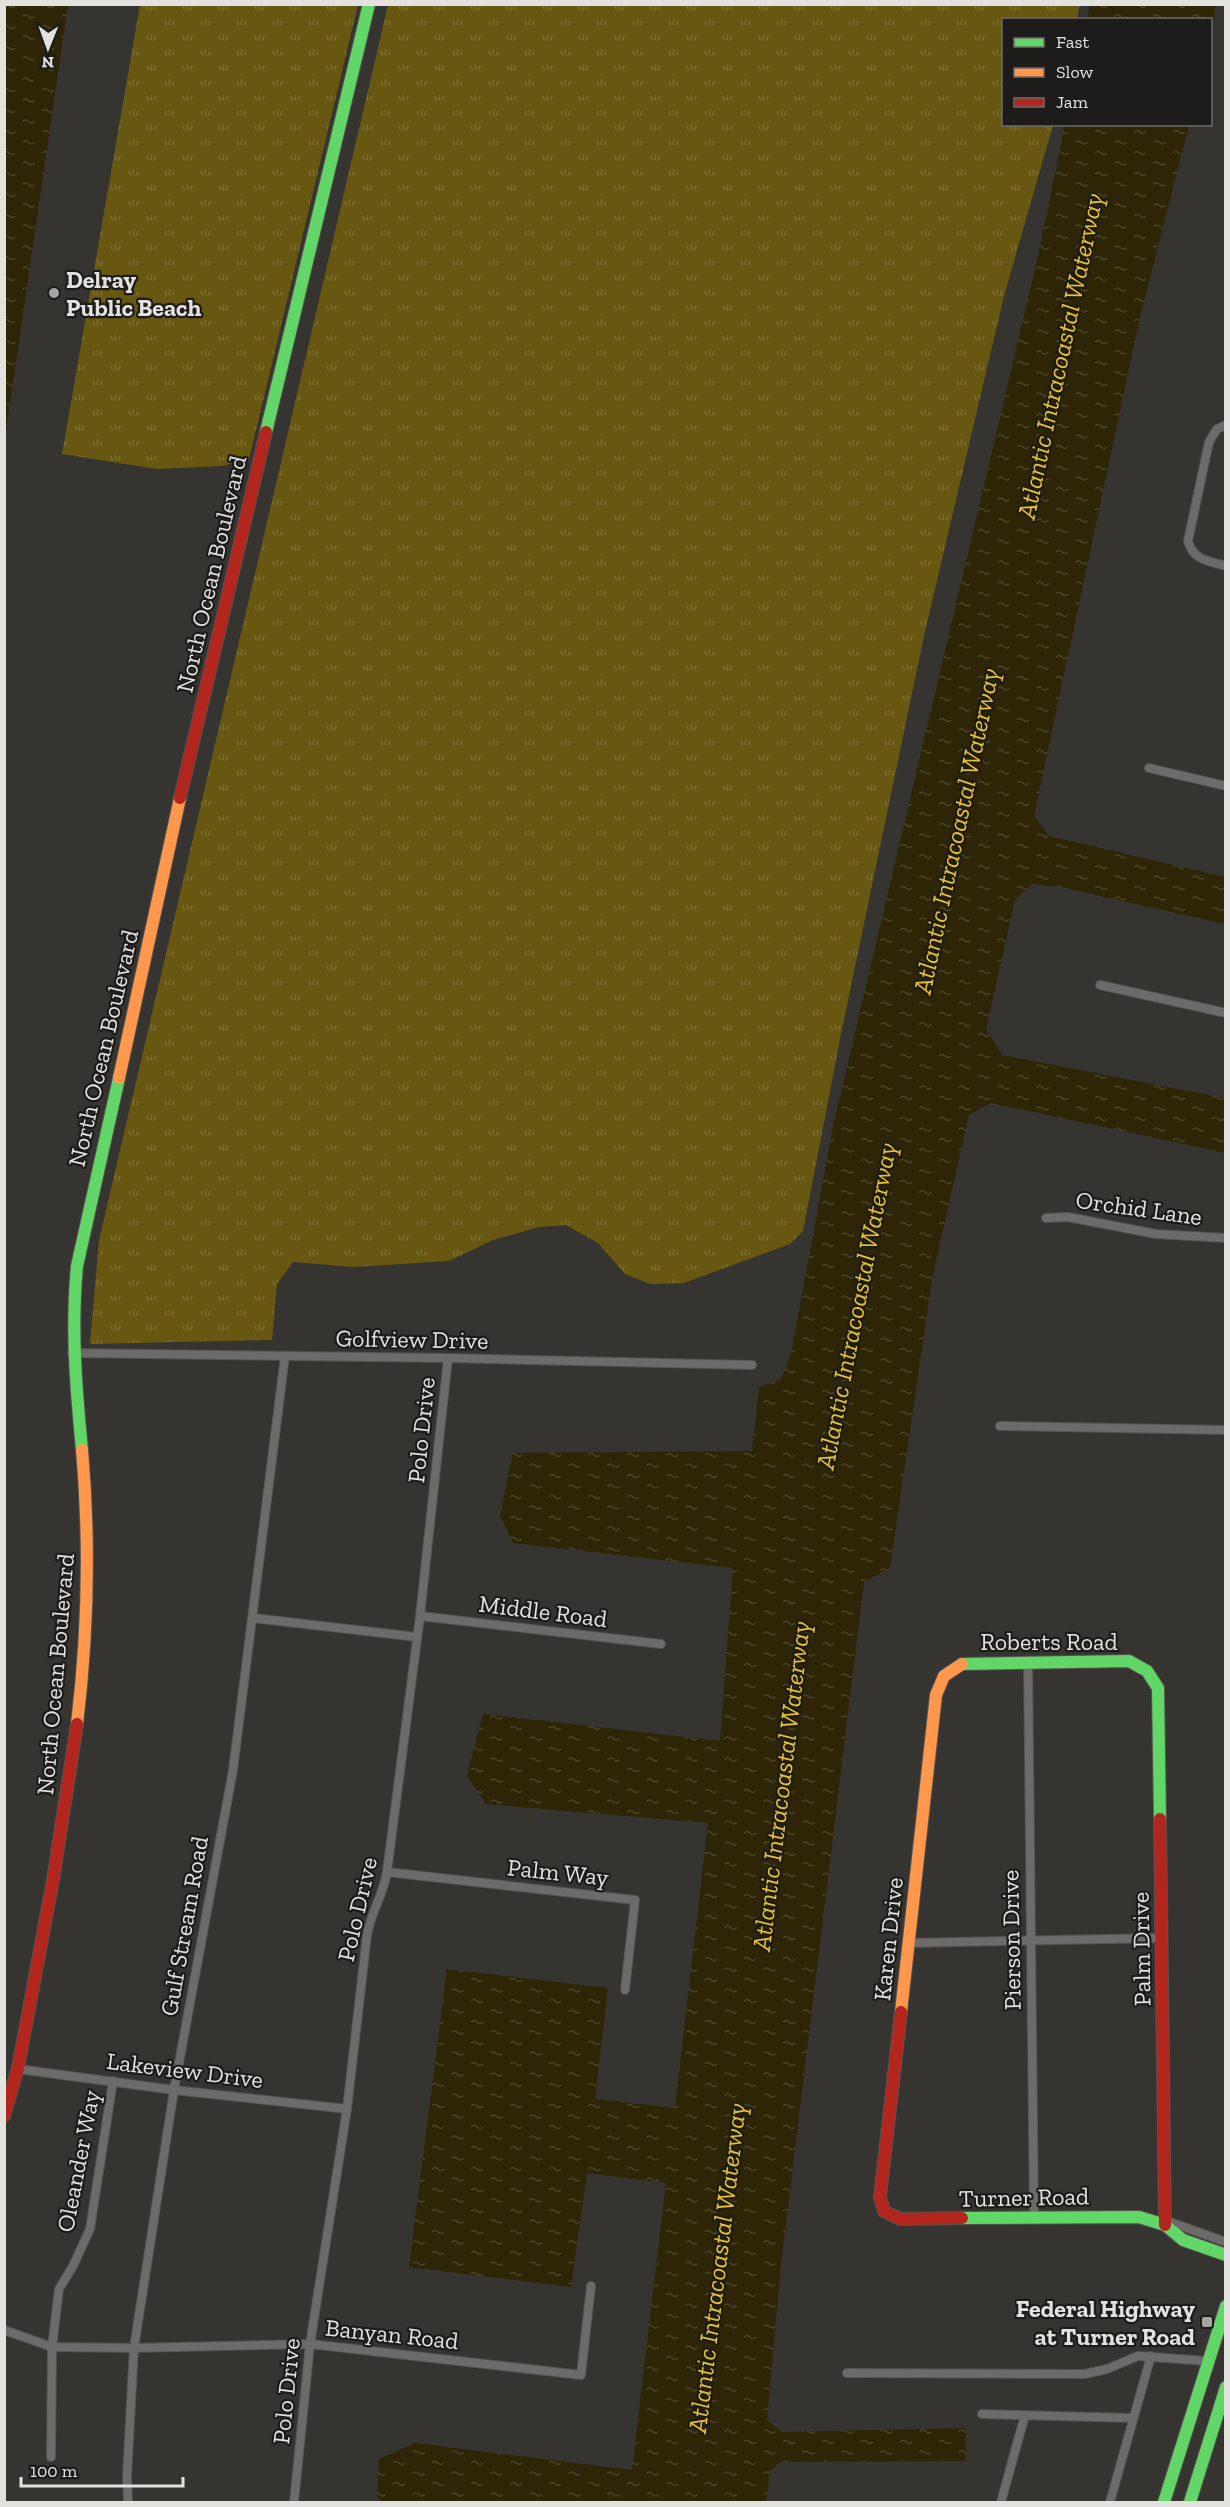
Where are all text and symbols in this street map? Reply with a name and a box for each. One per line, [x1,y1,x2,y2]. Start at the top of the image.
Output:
north arrow [18,18,78,78]
legend [1002,18,1212,126]
text: Fast [1056,31,1089,53]
text: N [41,53,54,72]
text: Slow [1056,61,1093,83]
text: Jam [1056,91,1088,113]
water label: Atlantic Intracoastal Waterway [1010,190,1110,523]
place label: Delray Public Beach [66,265,201,322]
marker: Delray Public Beach [47,286,61,300]
street label: North Ocean Boulevard [170,453,252,695]
water label: Atlantic Intracoastal Waterway [906,665,1006,998]
street label: North Ocean Boulevard [62,927,144,1169]
water label: Atlantic Intracoastal Waterway [808,1140,903,1473]
street label: Orchid Lane [1074,1185,1204,1231]
street label: Golfview Drive [335,1323,489,1355]
street label: Polo Drive [401,1376,441,1484]
street label: North Ocean Boulevard [30,1552,80,1796]
street label: Middle Road [477,1589,609,1633]
water label: Atlantic Intracoastal Waterway [745,1619,817,1954]
street label: Roberts Road [980,1627,1118,1656]
street label: Gulf Stream Road [154,1834,214,2018]
street label: Palm Way [506,1852,611,1892]
street label: Polo Drive [331,1854,383,1964]
street label: Pierson Drive [995,1870,1027,2010]
street label: Karen Drive [867,1876,909,2002]
street label: Palm Drive [1126,1892,1156,2006]
street label: Lakeview Drive [105,2046,265,2094]
street label: Oleander Way [50,2087,106,2234]
water label: Atlantic Intracoastal Waterway [681,2101,753,2436]
street label: Turner Road [959,2181,1089,2213]
place label: Federal Highway at Turner Road [1016,2294,1195,2351]
street label: Banyan Road [324,2313,460,2355]
marker: Federal Highway at Turner Road [1200,2315,1214,2329]
street label: Polo Drive [266,2337,306,2445]
scale bar [21,2450,183,2488]
text: 100 m [30,2460,78,2482]

